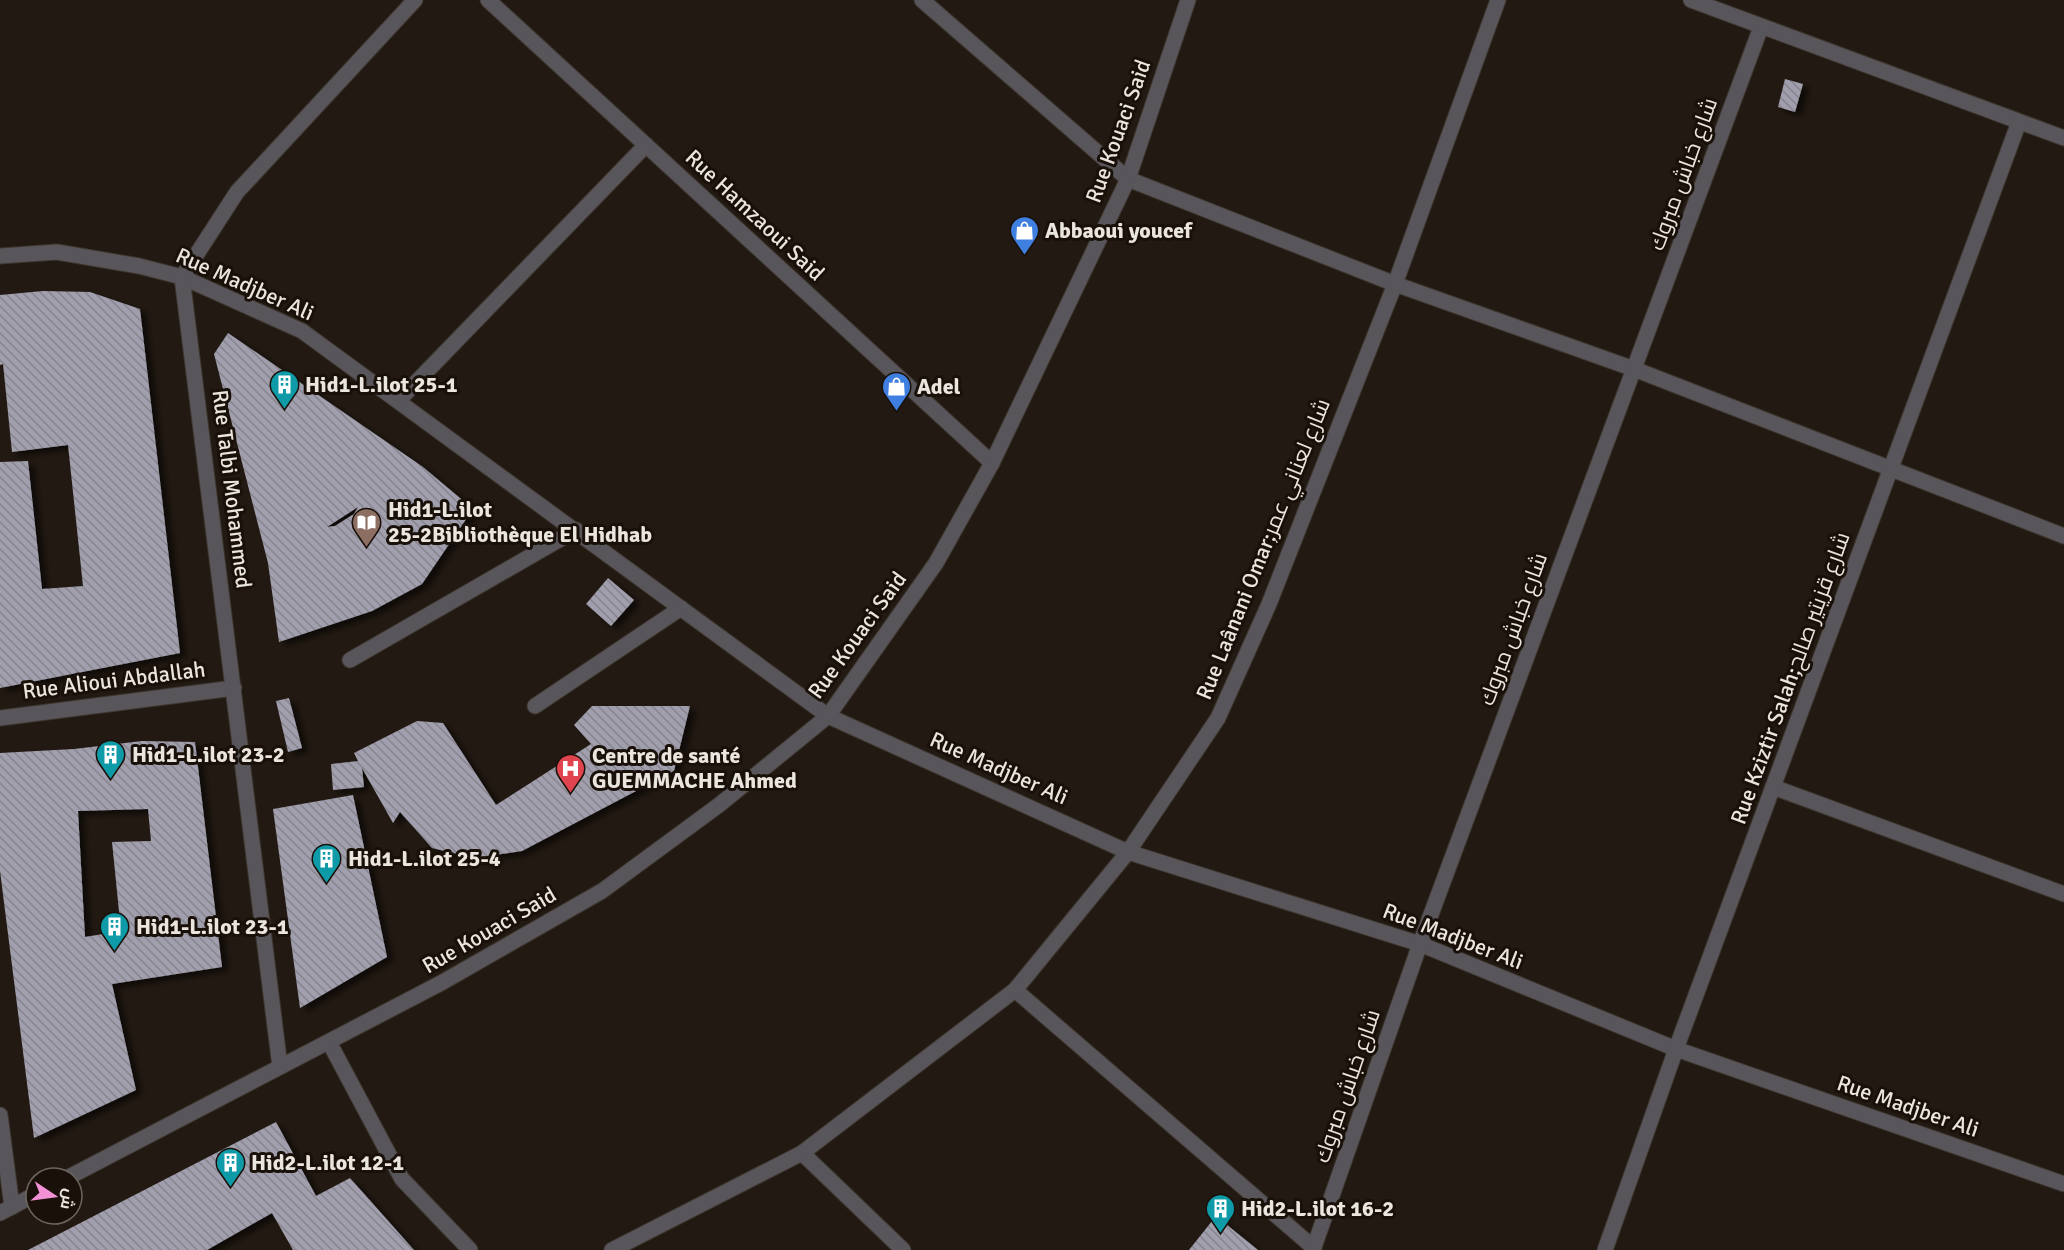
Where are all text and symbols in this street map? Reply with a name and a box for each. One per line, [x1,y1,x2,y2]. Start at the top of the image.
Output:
street label: Rue Kouaci Said [1080,56,1156,206]
street label: شارع خباش مبروك [1643,94,1724,254]
street label: Rue Hamzaoui Said [680,144,830,286]
shop icon: Abbaoui youcef [1008,214,1040,256]
place label: Abbaoui youcef [1045,217,1193,244]
street label: Rue Madjber Ali [172,242,318,326]
building icon: Hid1-L.ilot 25-1 [268,368,300,410]
shop icon: Adel [880,370,912,412]
place label: Hid1-L.ilot 25-1 [305,371,458,398]
place label: Adel [917,373,961,400]
street label: Rue Talbi Mohammed [206,388,258,590]
street label: Rue Laânani Omar;شارع لعناني عمر [1190,394,1339,705]
place label: Hid1-L.ilot 25-2Bibliothèque El Hidhab [388,496,652,548]
library icon: Hid1-L.ilot 25-2Bibliothèque El Hidhab [351,506,383,548]
street label: Rue Kziztir Salah;شارع قزيتير صالح [1724,528,1856,828]
street label: شارع خباش مبروك [1473,549,1554,709]
street label: Rue Kouaci Said [802,566,912,704]
street label: Rue Alioui Abdallah [21,655,207,705]
street label: Rue Madjber Ali [926,726,1072,810]
building icon: Hid1-L.ilot 23-2 [95,738,127,780]
place label: Hid1-L.ilot 23-2 [132,741,285,768]
place label: Centre de santé GUEMMACHE Ahmed [592,742,797,794]
hospital icon: Centre de santé GUEMMACHE Ahmed [555,752,587,794]
building icon: Hid1-L.ilot 25-4 [311,842,343,884]
place label: Hid1-L.ilot 25-4 [348,845,501,872]
street label: Rue Kouaci Said [417,881,561,979]
street label: Rue Madjber Ali [1379,897,1527,975]
building icon: Hid1-L.ilot 23-1 [99,910,131,952]
place label: Hid1-L.ilot 23-1 [136,913,289,940]
street label: شارع خباش مبروك [1308,1006,1387,1167]
street label: Rue Madjber Ali [1834,1069,1982,1143]
building icon: Hid2-L.ilot 12-1 [214,1146,246,1188]
place label: Hid2-L.ilot 12-1 [251,1149,404,1176]
north arrow [24,1166,84,1226]
text: ش [56,1187,80,1211]
building icon: Hid2-L.ilot 16-2 [1204,1192,1236,1234]
place label: Hid2-L.ilot 16-2 [1241,1195,1394,1222]

